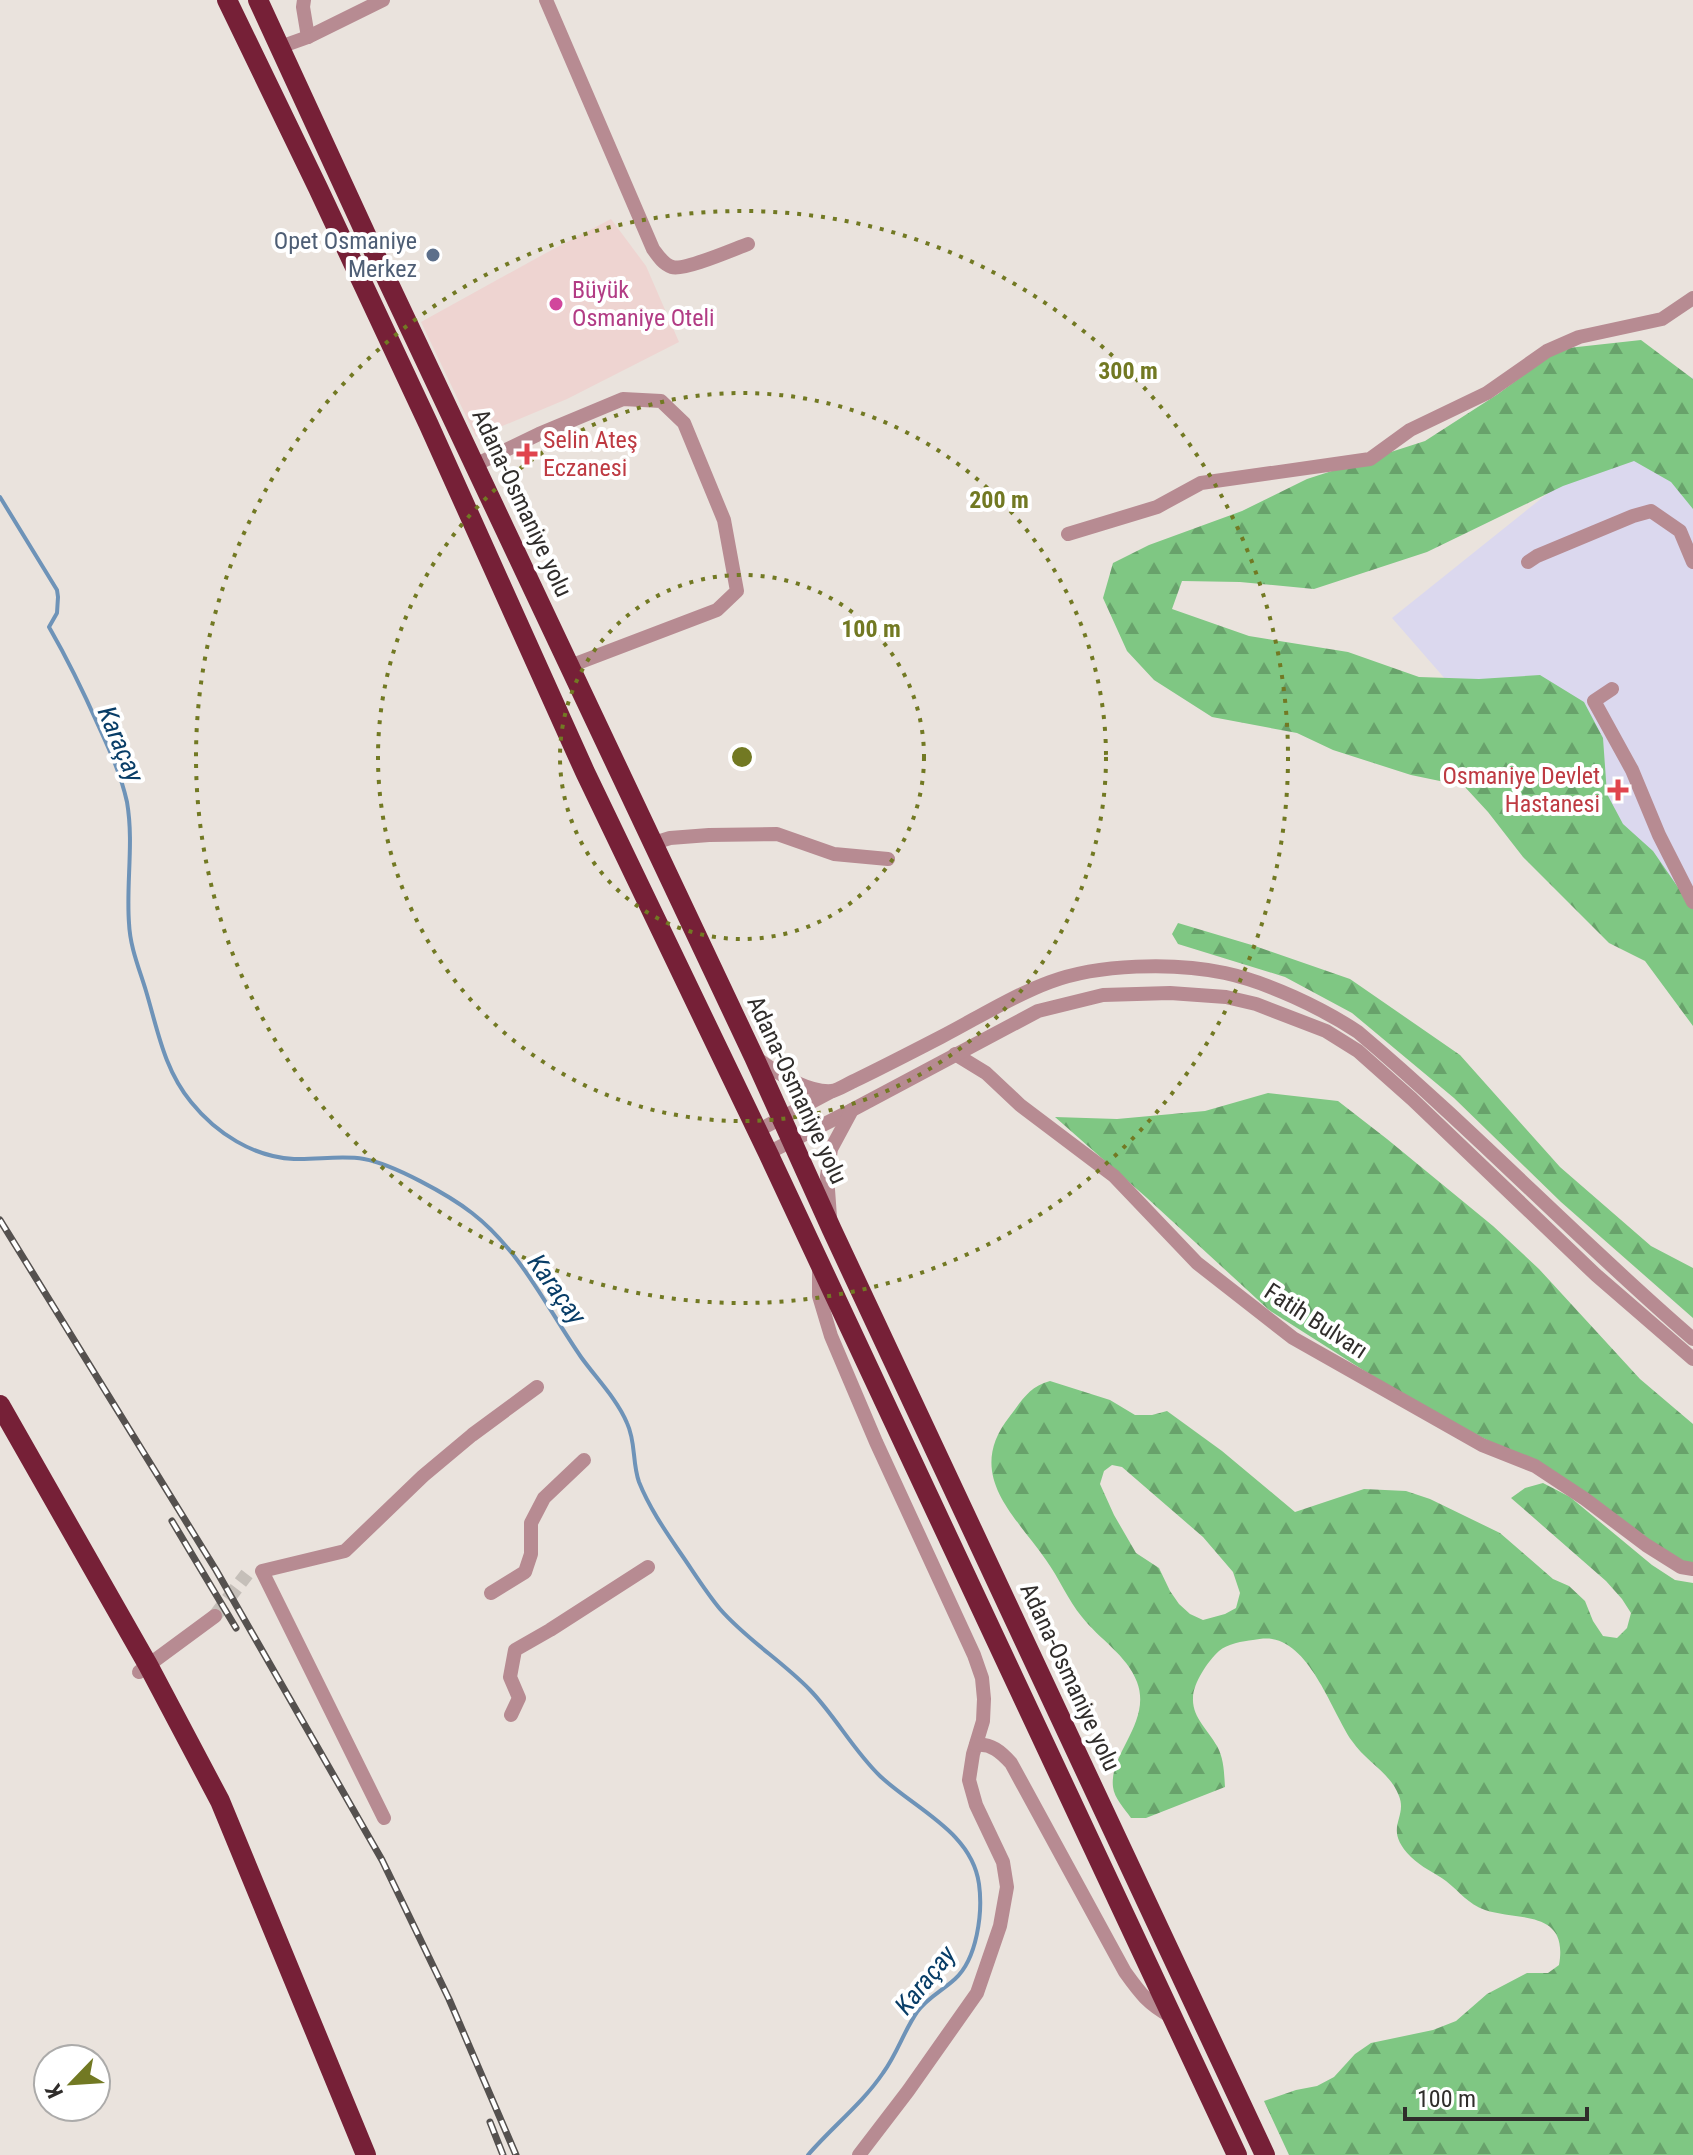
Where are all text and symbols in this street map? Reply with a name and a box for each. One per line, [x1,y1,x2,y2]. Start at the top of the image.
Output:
place label: Opet Osmaniye Merkez [274,227,417,283]
marker: Opet Osmaniye Merkez [424,246,442,264]
place label: Büyük Osmaniye Oteli [572,276,714,332]
marker: Büyük Osmaniye Oteli [547,295,565,313]
text: 300 m [1098,357,1158,385]
street label: Adana-Osmaniye yolu [466,405,578,601]
place label: Selin Ateş Eczanesi [543,426,638,482]
marker: Selin Ateş Eczanesi [518,445,536,463]
text: 200 m [969,486,1029,514]
text: 100 m [841,615,901,643]
water label: Karaçay [92,702,151,788]
centre of rings [728,743,756,771]
place label: Osmaniye Devlet Hastanesi [1442,762,1600,818]
marker: Osmaniye Devlet Hastanesi [1607,779,1629,801]
street label: Adana-Osmaniye yolu [741,992,853,1188]
water label: Karaçay [522,1248,593,1331]
street label: Fatih Bulvarı [1259,1277,1373,1365]
street label: Adana-Osmaniye yolu [1014,1579,1126,1775]
water label: Karaçay [888,1939,963,2020]
north arrow [32,2043,112,2123]
scale bar [1405,2071,1587,2121]
text: K [40,2080,68,2102]
text: 100 m [1417,2085,1476,2113]

